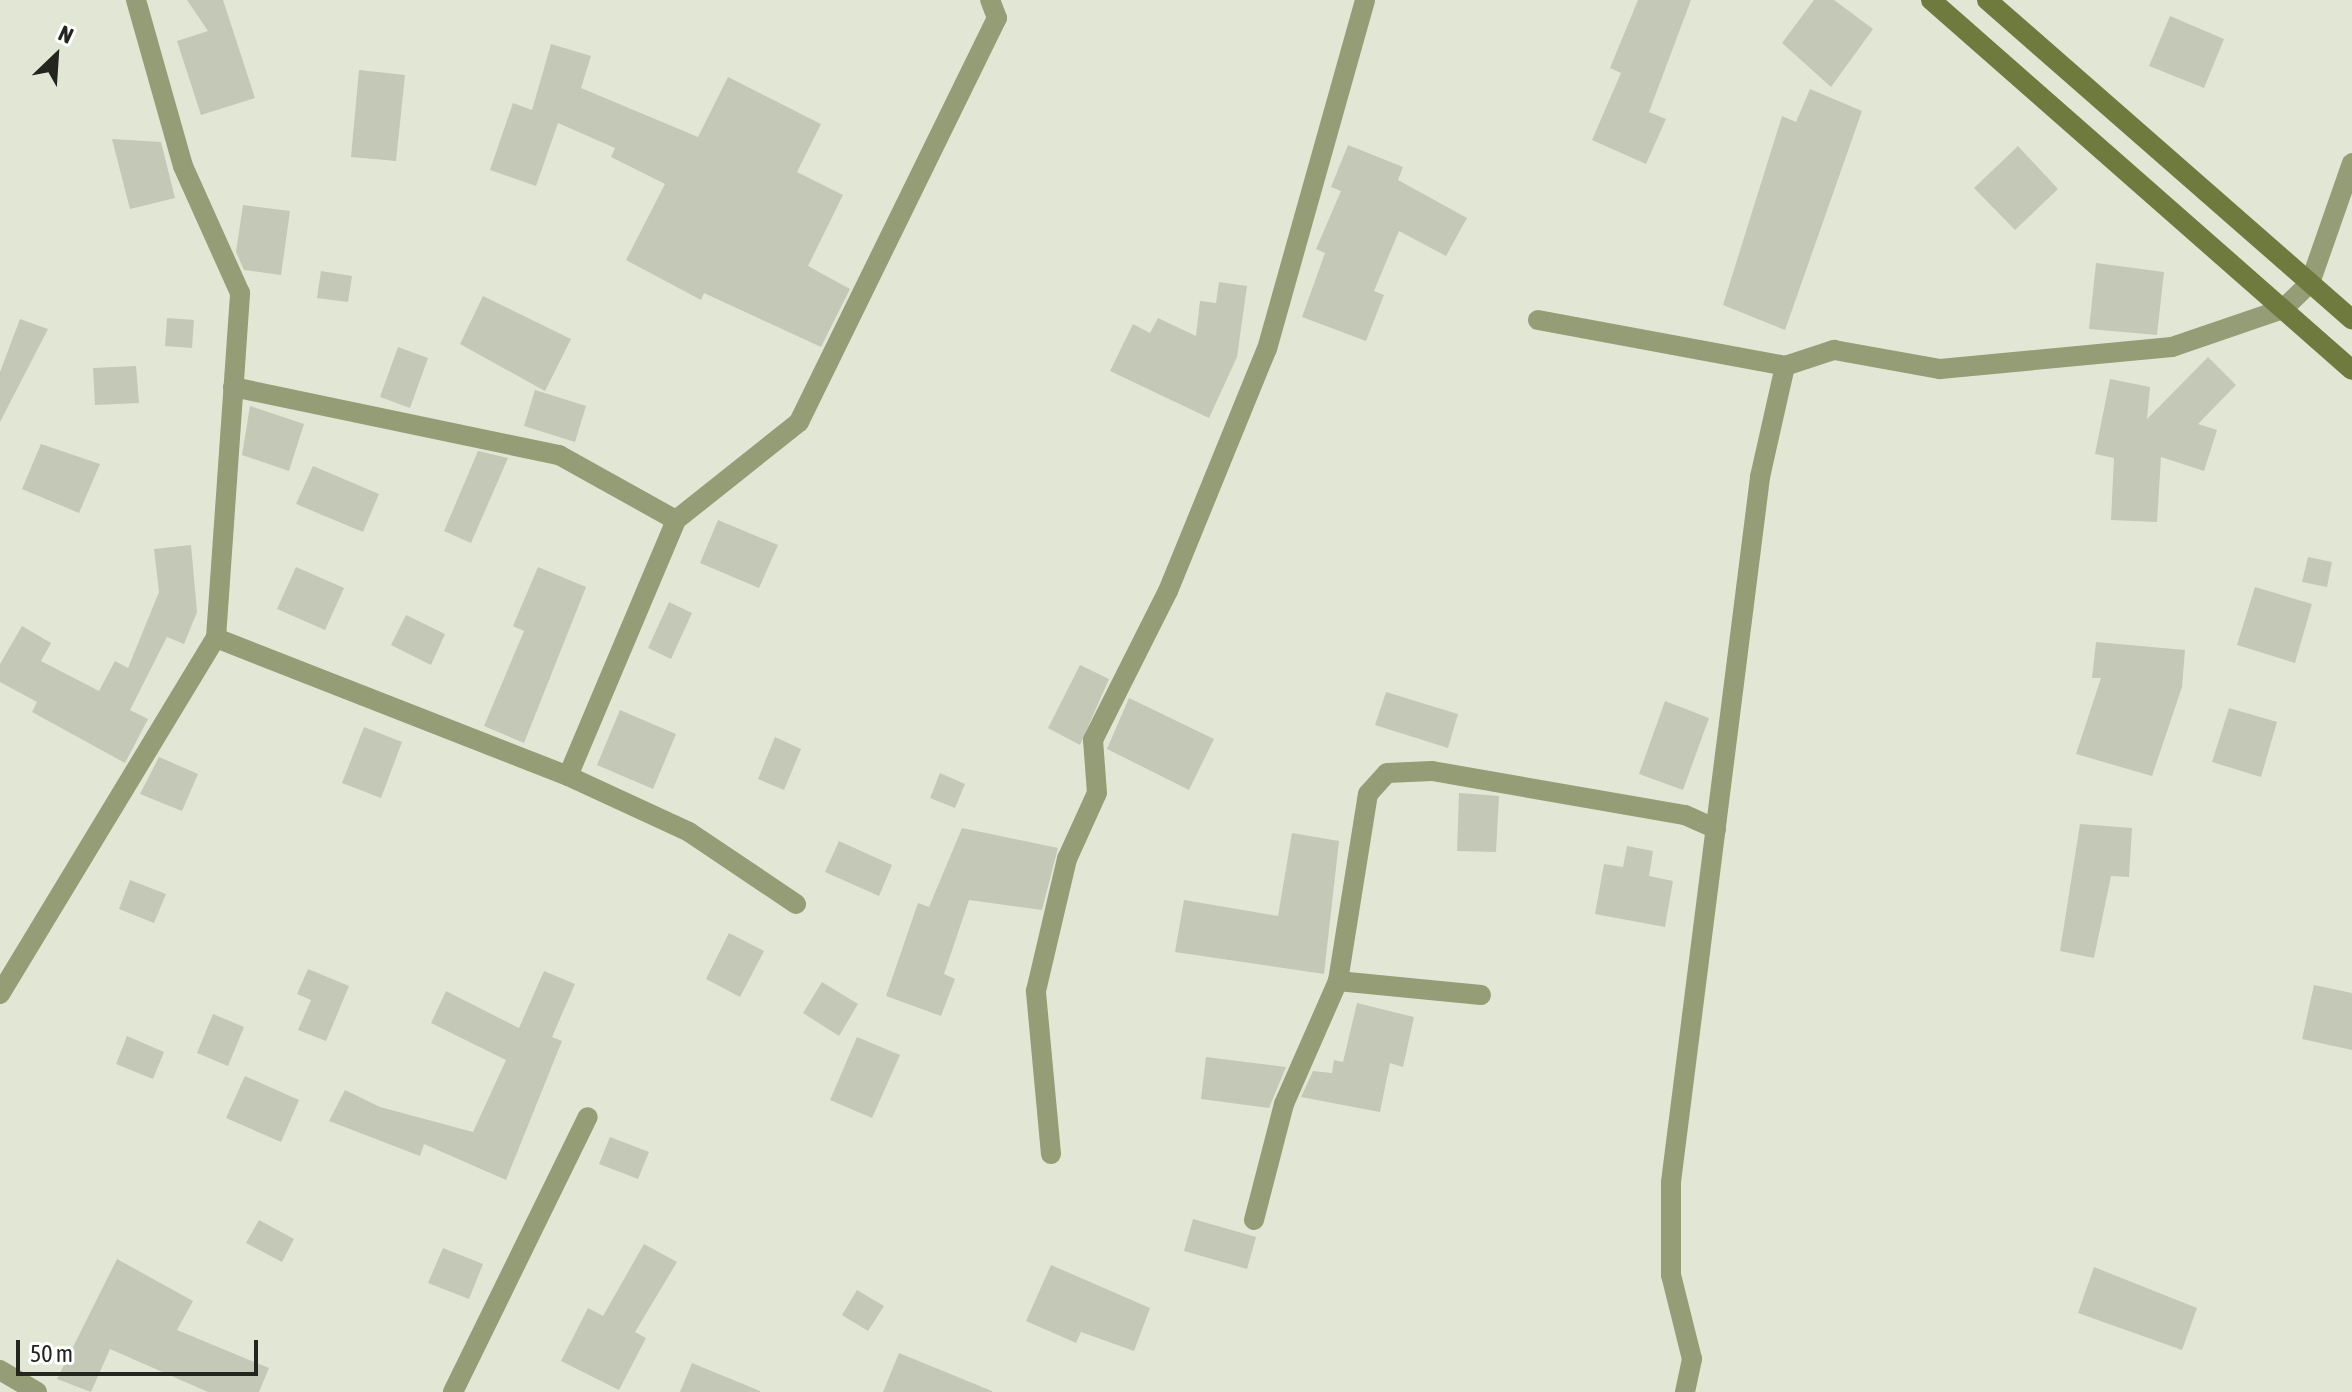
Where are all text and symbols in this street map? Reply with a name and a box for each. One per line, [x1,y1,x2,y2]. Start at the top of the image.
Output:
north arrow [16,16,96,96]
text: N [55,20,78,49]
scale bar [20,1324,262,1374]
text: 50 m [30,1340,73,1367]

